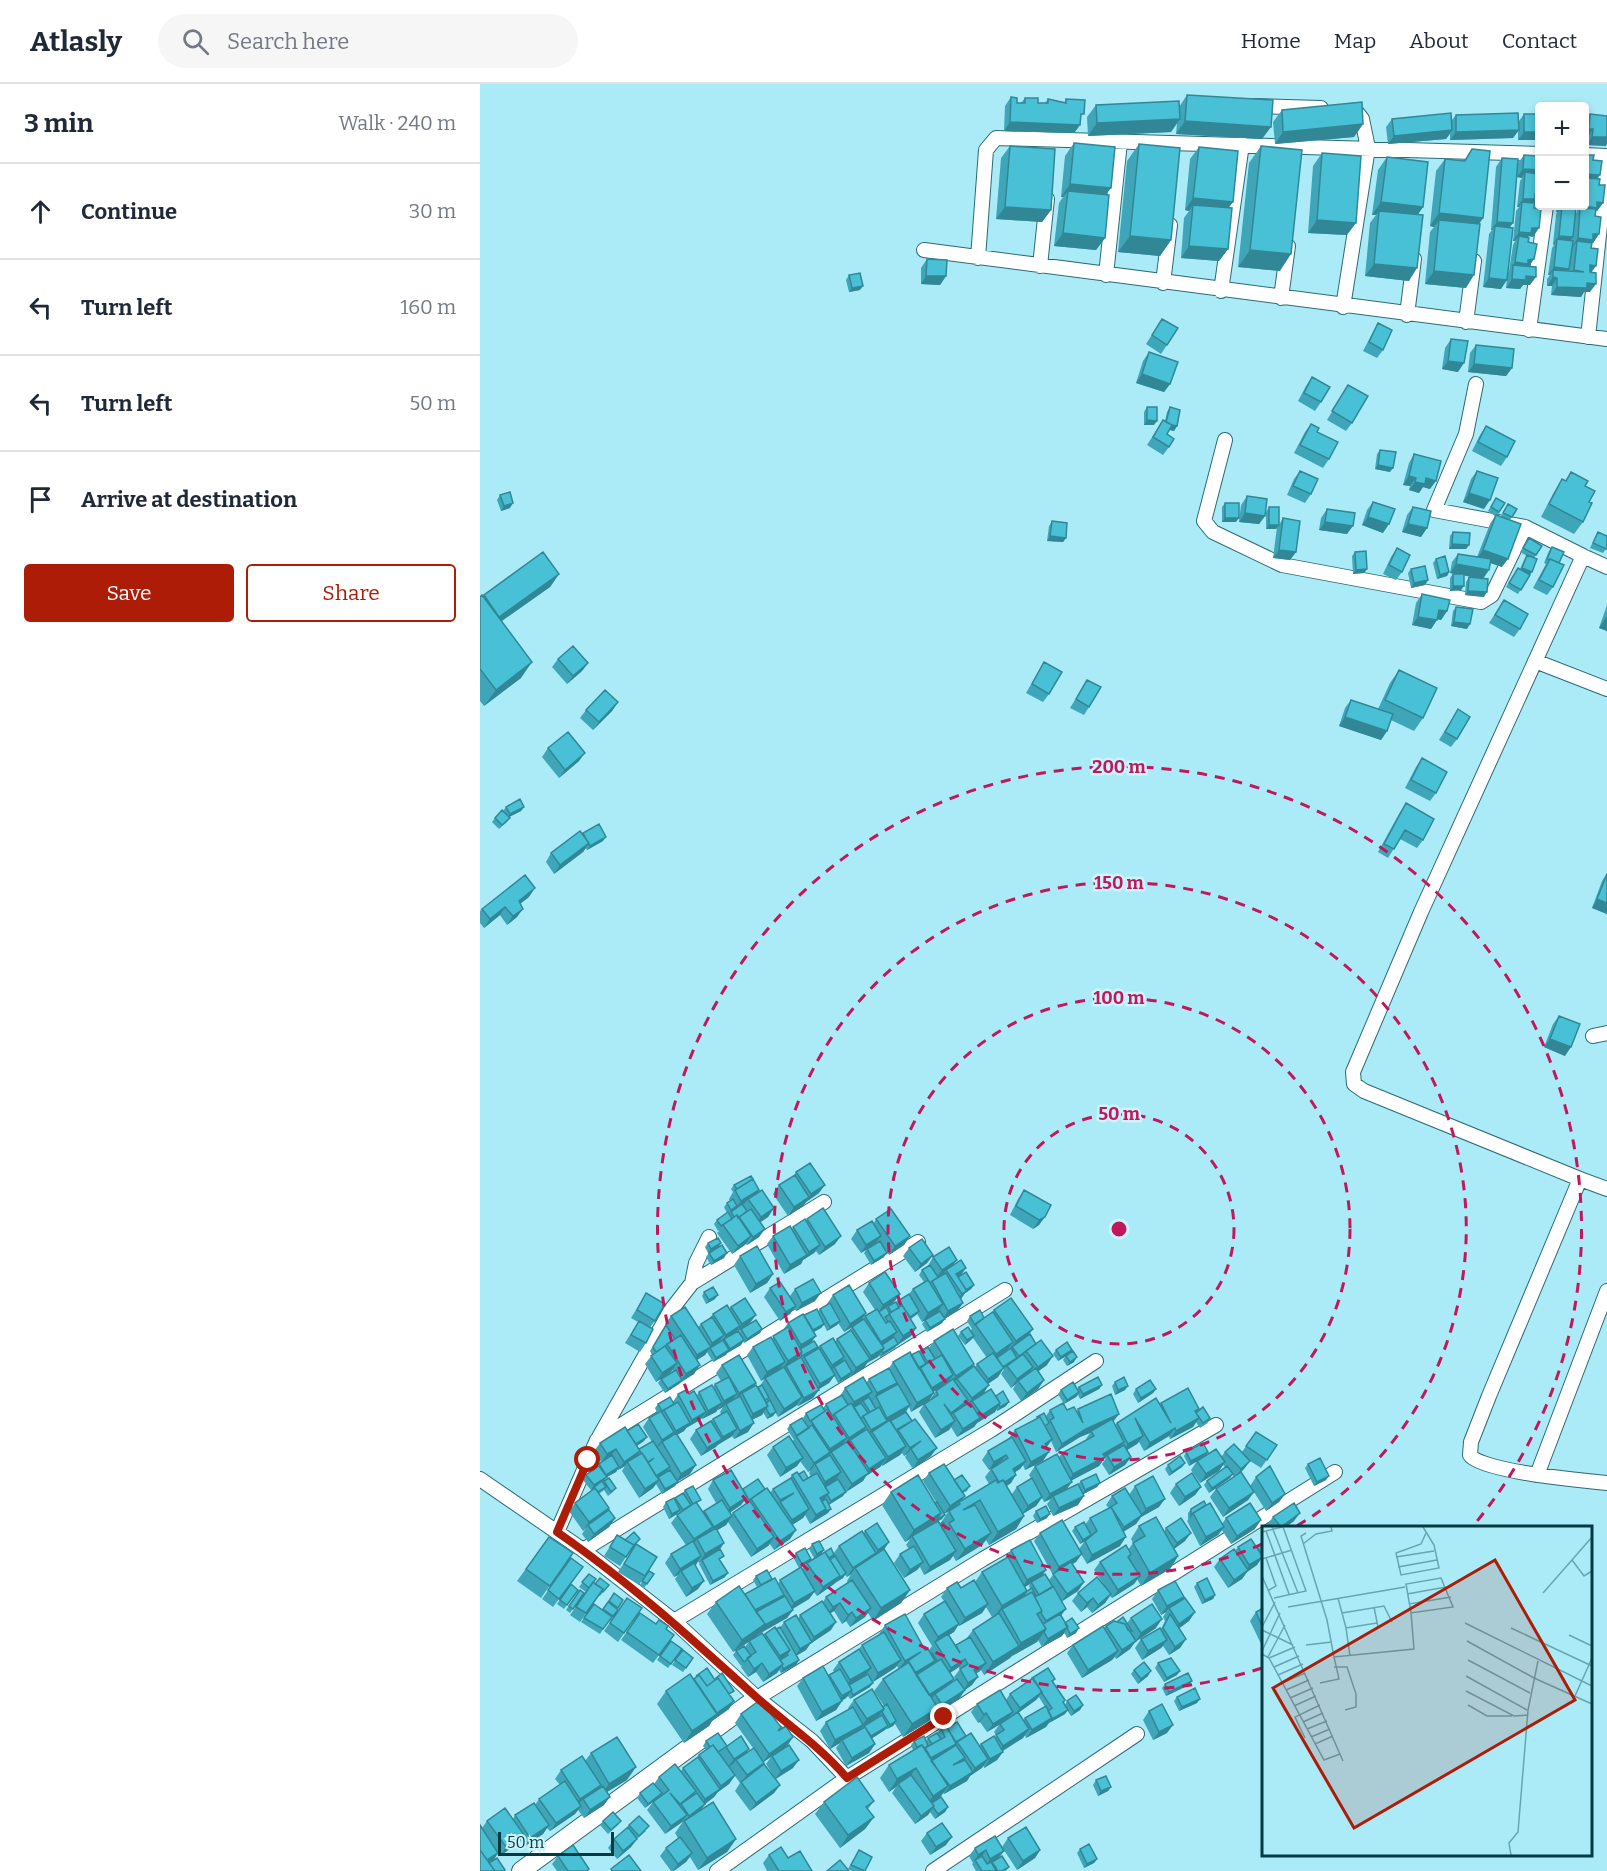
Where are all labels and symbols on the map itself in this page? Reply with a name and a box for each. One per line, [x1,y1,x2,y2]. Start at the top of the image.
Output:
text: 200 m [1092,756,1146,778]
text: 150 m [1094,872,1144,894]
text: 100 m [1093,987,1145,1009]
text: 50 m [1098,1103,1140,1125]
centre of rings [1109,1219,1129,1239]
route start [574,1446,600,1472]
inset map [1262,1526,1592,1856]
route end [930,1703,956,1729]
scale bar [498,1829,614,1856]

